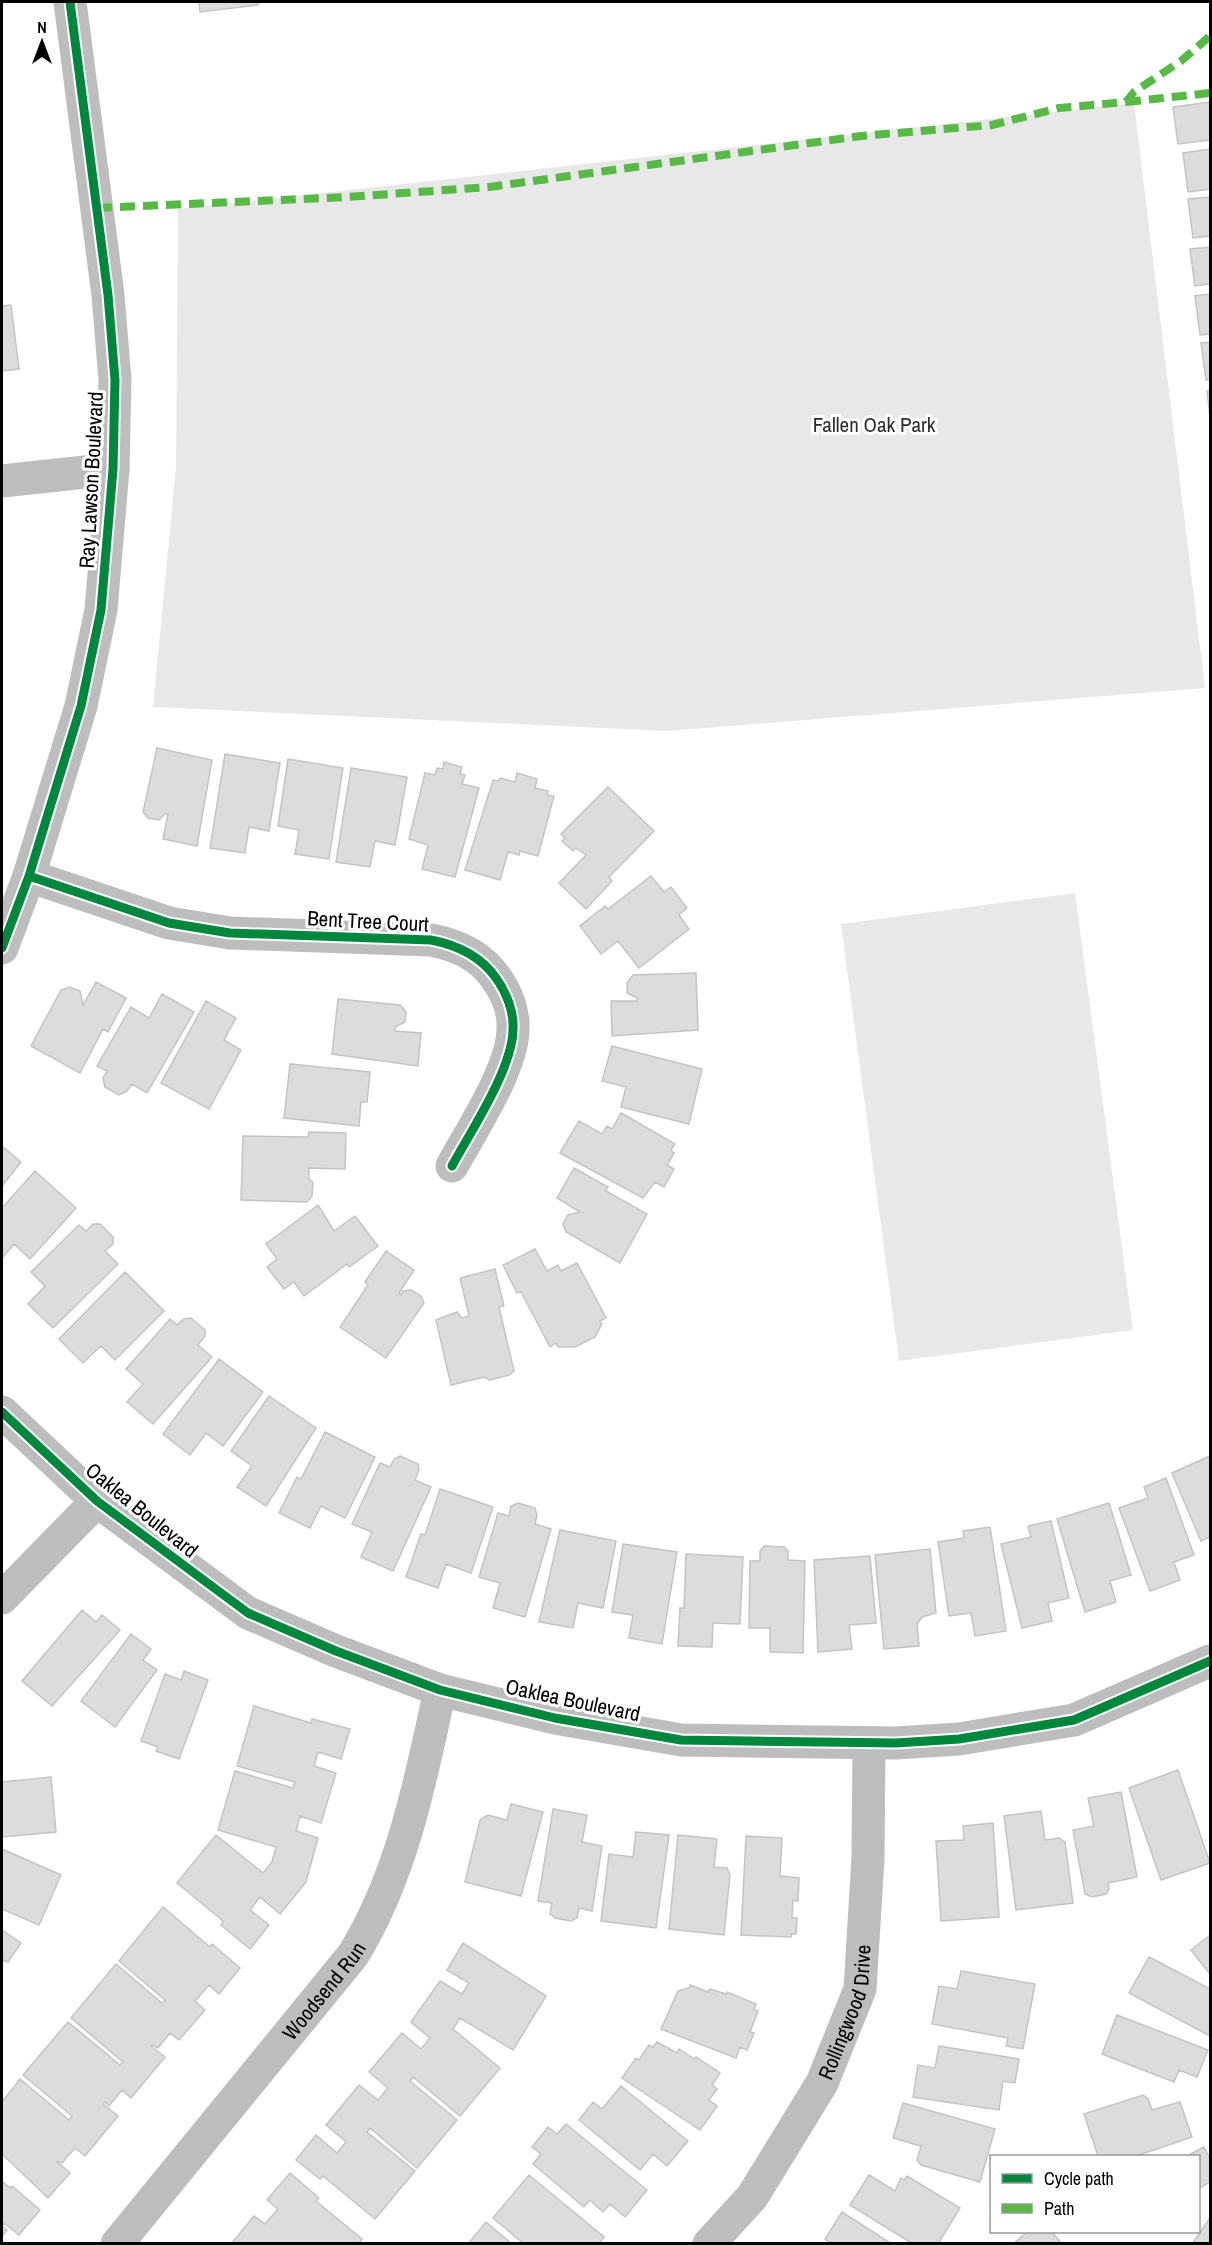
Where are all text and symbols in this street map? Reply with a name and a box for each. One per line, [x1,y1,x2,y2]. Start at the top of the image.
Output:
north arrow [12,12,72,72]
text: N [37,16,47,38]
street label: Ray Lawson Boulevard [72,391,110,569]
park label: Fallen Oak Park [813,410,936,439]
street label: Bent Tree Court [307,903,430,939]
street label: Oaklea Boulevard [80,1456,204,1564]
street label: Oaklea Boulevard [503,1672,643,1728]
street label: Woodsend Run [275,1936,372,2046]
street label: Rollingwood Drive [810,1944,877,2084]
legend [990,2155,1200,2233]
text: Cycle path [1044,2166,1114,2191]
text: Path [1044,2196,1074,2221]

